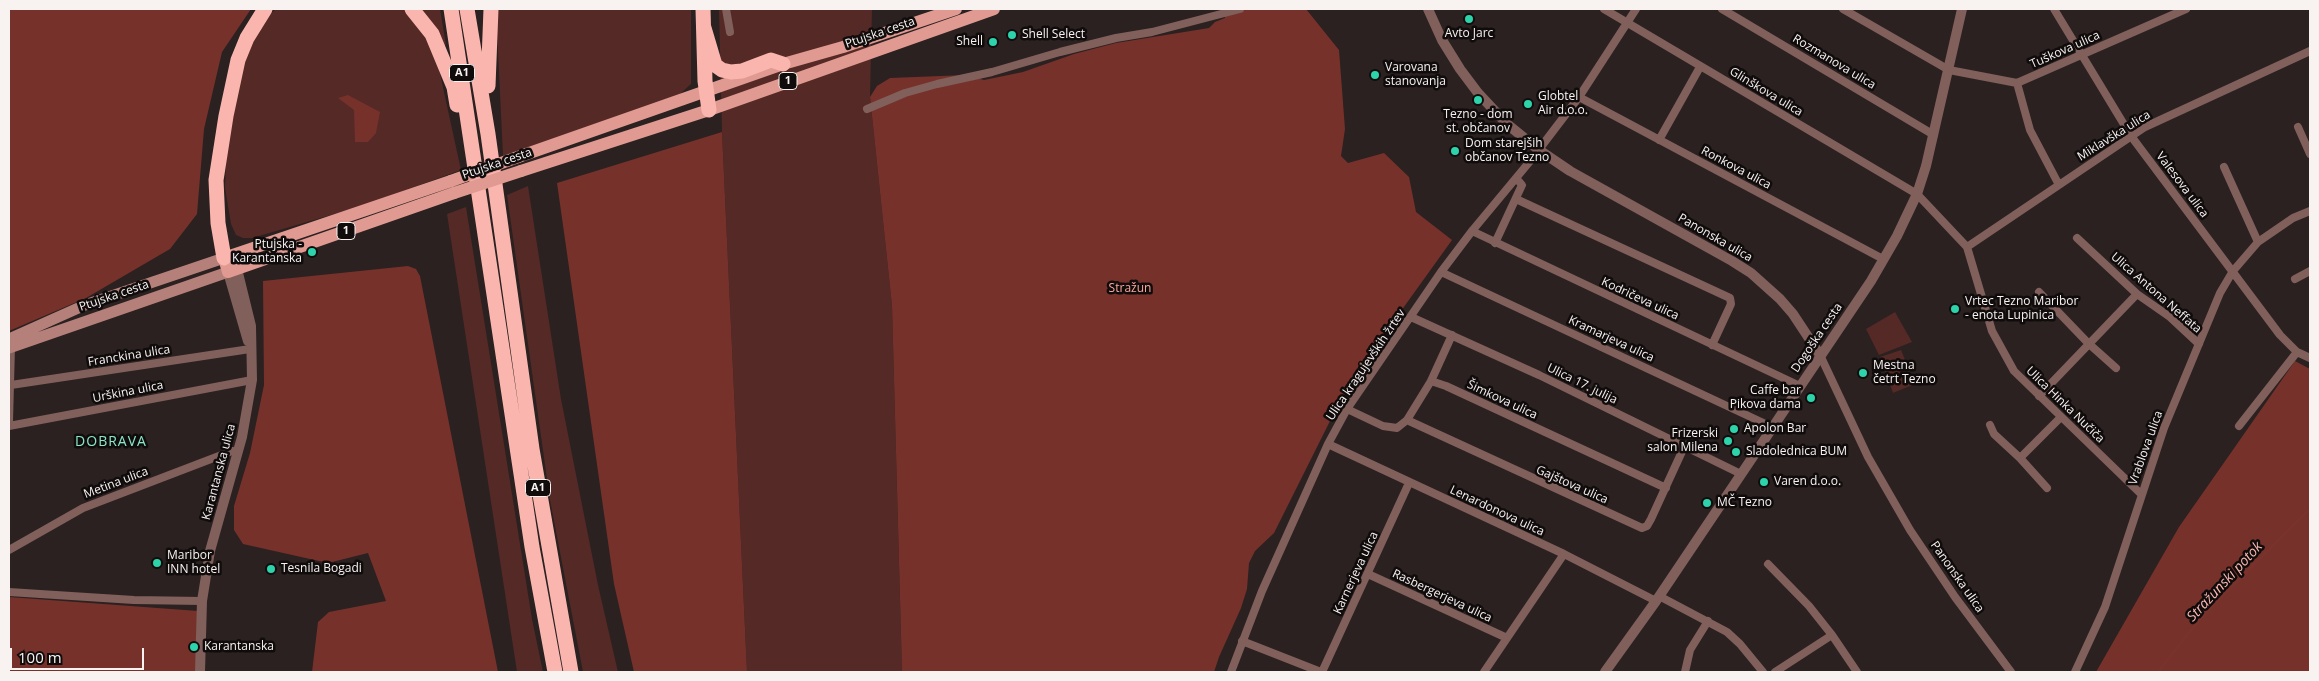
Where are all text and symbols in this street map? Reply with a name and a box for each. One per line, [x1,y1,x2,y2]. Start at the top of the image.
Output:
marker: Avto Jarc [1463,13,1475,25]
street label: Ptujska cesta [843,14,917,52]
place label: Avto Jarc [1445,27,1493,41]
place label: Shell Select [1022,28,1085,42]
street label: Tuškova ulica [2028,28,2102,72]
marker: Shell Select [1006,29,1018,41]
street label: Rozmanova ulica [1790,32,1878,92]
place label: Shell [956,35,983,49]
marker: Shell [987,36,999,48]
place label: Varovana stanovanja [1385,61,1446,89]
road number: A1 [450,64,474,82]
street label: Glinškova ulica [1727,64,1805,120]
marker: Varovana stanovanja [1369,69,1381,81]
road number: 1 [779,72,797,90]
place label: Globtel Air d.o.o. [1538,90,1588,118]
marker: Tezno - dom st. občanov [1472,94,1484,106]
marker: Globtel Air d.o.o. [1522,98,1534,110]
place label: Tezno - dom st. občanov [1443,108,1513,136]
street label: Miklavška ulica [2075,108,2153,164]
place label: Dom starejših občanov Tezno [1465,137,1549,165]
street label: Ronkova ulica [1699,144,1773,192]
street label: Ptujska cesta [460,145,534,183]
marker: Dom starejših občanov Tezno [1449,145,1461,157]
street label: Valesova ulica [2153,149,2211,221]
street label: Panonska ulica [1675,211,1755,265]
road number: 1 [337,222,355,240]
place label: Ptujska - Karantanska [232,238,302,266]
marker: Ptujska - Karantanska [306,246,318,258]
street label: Ulica Antona Neffata [2108,250,2204,336]
street label: Kodričeva ulica [1599,275,1681,323]
street label: Ptujska cesta [77,277,151,315]
park label: Stražun [1109,282,1151,296]
place label: Vrtec Tezno Maribor - enota Lupinica [1965,295,2078,323]
street label: Dogoška cesta [1788,301,1846,375]
marker: Vrtec Tezno Maribor - enota Lupinica [1949,303,1961,315]
street label: Ulica kragujevških žrtev [1323,307,1409,423]
street label: Kramarjeva ulica [1566,313,1656,365]
street label: Franckina ulica [87,342,171,370]
place label: Mestna četrt Tezno [1873,359,1936,387]
street label: Ulica 17. julija [1544,361,1620,407]
street label: Ulica Hinka Nučiča [2023,364,2107,446]
marker: Mestna četrt Tezno [1857,367,1869,379]
street label: Šimkova ulica [1465,377,1539,423]
street label: Urškina ulica [91,378,165,406]
place label: Caffe bar Pikova dama [1730,384,1801,412]
marker: Caffe bar Pikova dama [1805,392,1817,404]
street label: Vrablova ulica [2126,409,2166,487]
street label: Karantanska ulica [199,422,239,522]
place label: Apolon Bar [1744,422,1806,436]
marker: Apolon Bar [1728,423,1740,435]
place label: Frizerski salon Milena [1647,427,1718,455]
district label: DOBRAVA [74,434,148,450]
marker: Frizerski salon Milena [1722,435,1734,447]
place label: Sladolednica BUM [1746,445,1847,459]
marker: Sladolednica BUM [1730,446,1742,458]
street label: Gajštova ulica [1534,463,1610,507]
street label: Metina ulica [82,464,150,502]
place label: Varen d.o.o. [1774,475,1841,489]
marker: Varen d.o.o. [1758,476,1770,488]
road number: A1 [526,479,550,496]
street label: Lenardonova ulica [1447,483,1547,539]
place label: MČ Tezno [1717,496,1772,510]
marker: MČ Tezno [1701,497,1713,509]
street label: Karnerjeva ulica [1331,529,1381,617]
street label: Panonska ulica [1927,539,1987,615]
water label: Stražunski potok [2184,539,2266,625]
place label: Maribor INN hotel [167,549,220,577]
marker: Maribor INN hotel [151,557,163,569]
place label: Tesnila Bogadi [281,562,362,576]
marker: Tesnila Bogadi [265,563,277,575]
street label: Rasbergerjeva ulica [1390,567,1494,625]
scale bar [12,638,146,670]
place label: Karantanska [204,640,274,654]
marker: Karantanska [188,641,200,653]
text: 100 m [18,647,62,667]

